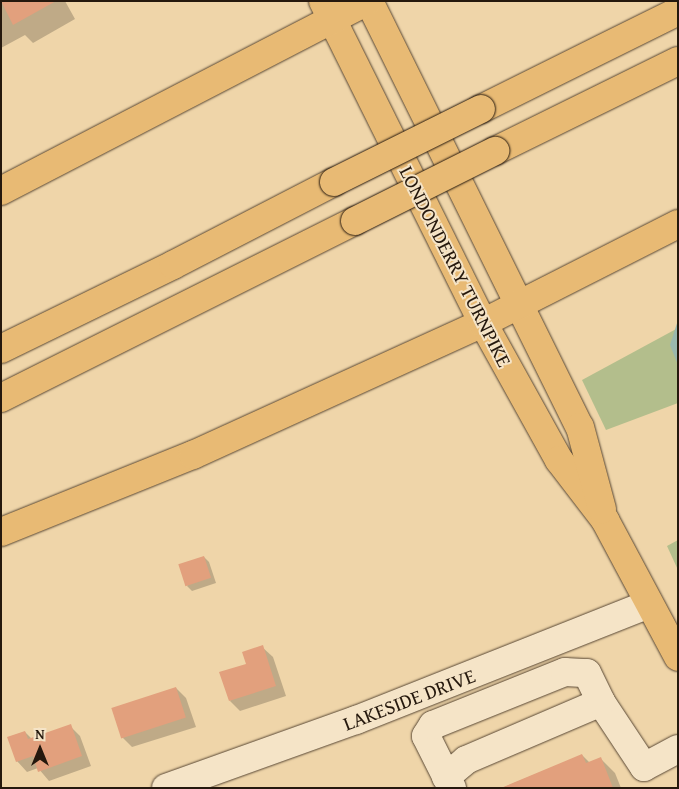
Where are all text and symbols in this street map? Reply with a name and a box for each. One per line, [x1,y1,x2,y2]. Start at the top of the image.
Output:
street label: LONDONDERRY TURNPIKE [395,162,517,370]
street label: LAKESIDE DRIVE [340,663,478,735]
north arrow [15,724,65,774]
text: N [35,724,45,744]

